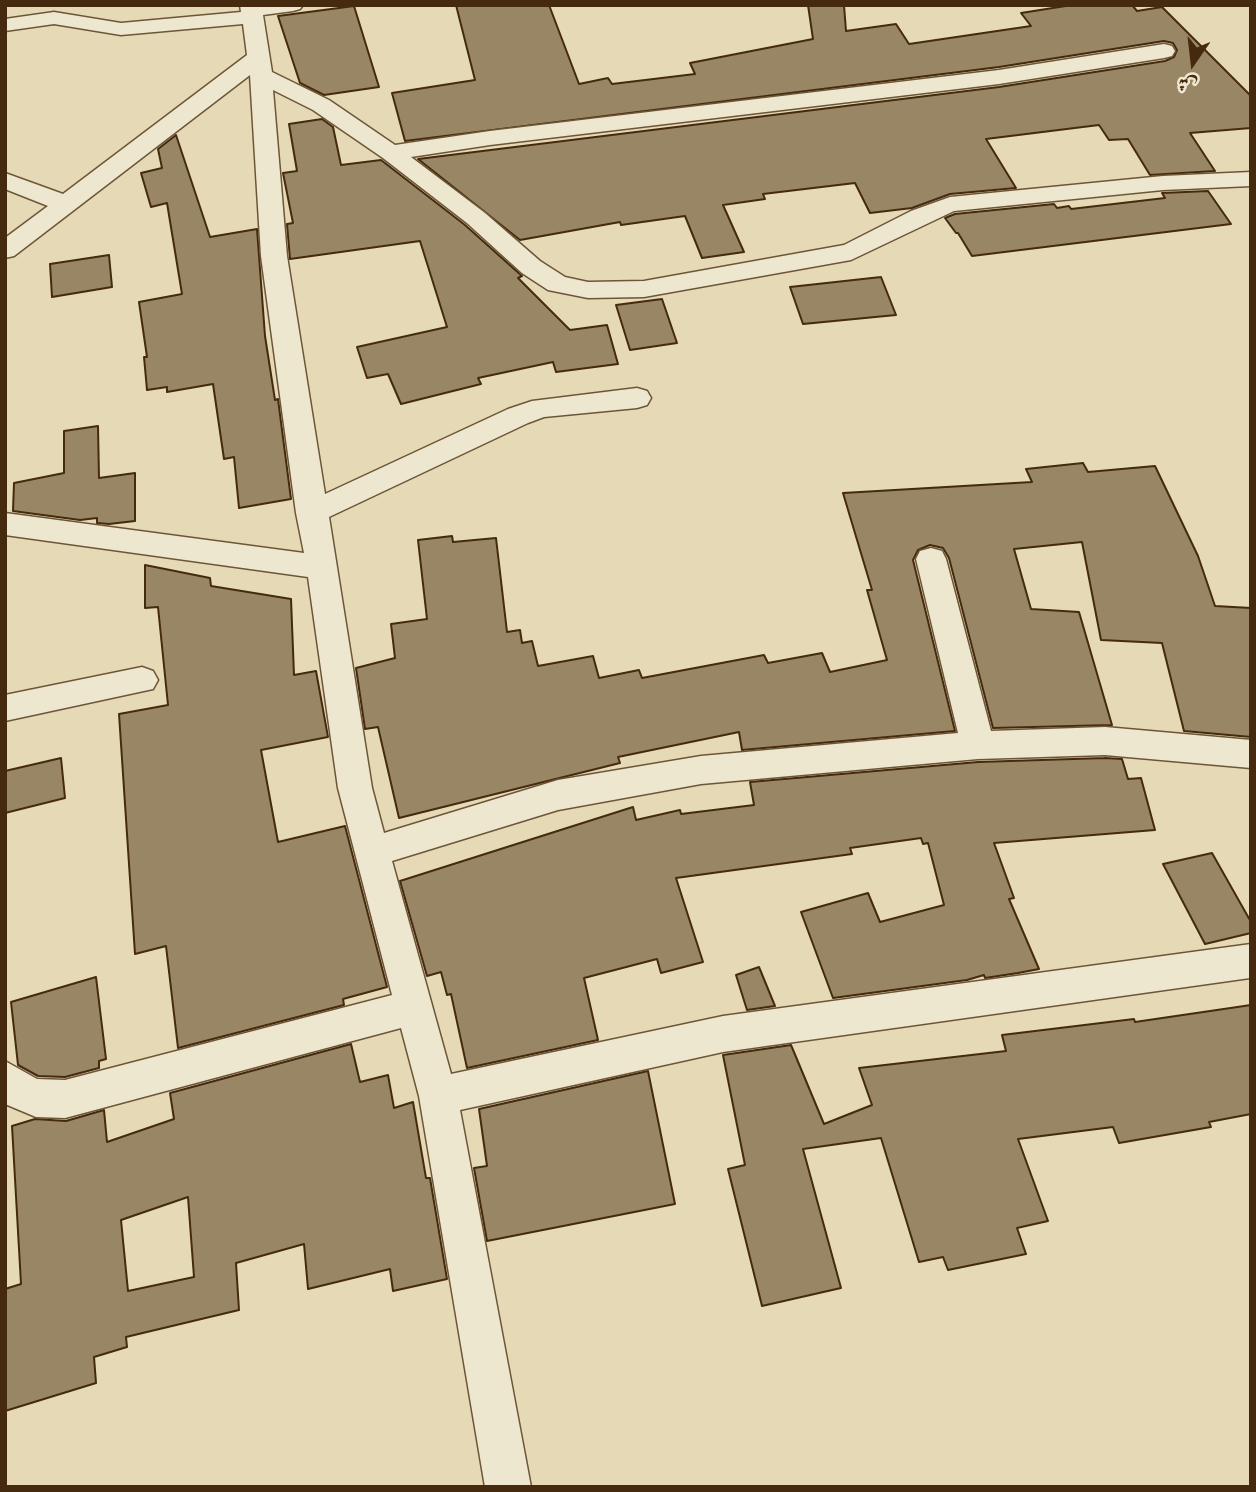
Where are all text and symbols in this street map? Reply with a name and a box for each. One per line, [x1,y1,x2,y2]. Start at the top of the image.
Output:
north arrow [1158,28,1228,98]
text: ش [1176,69,1200,97]

